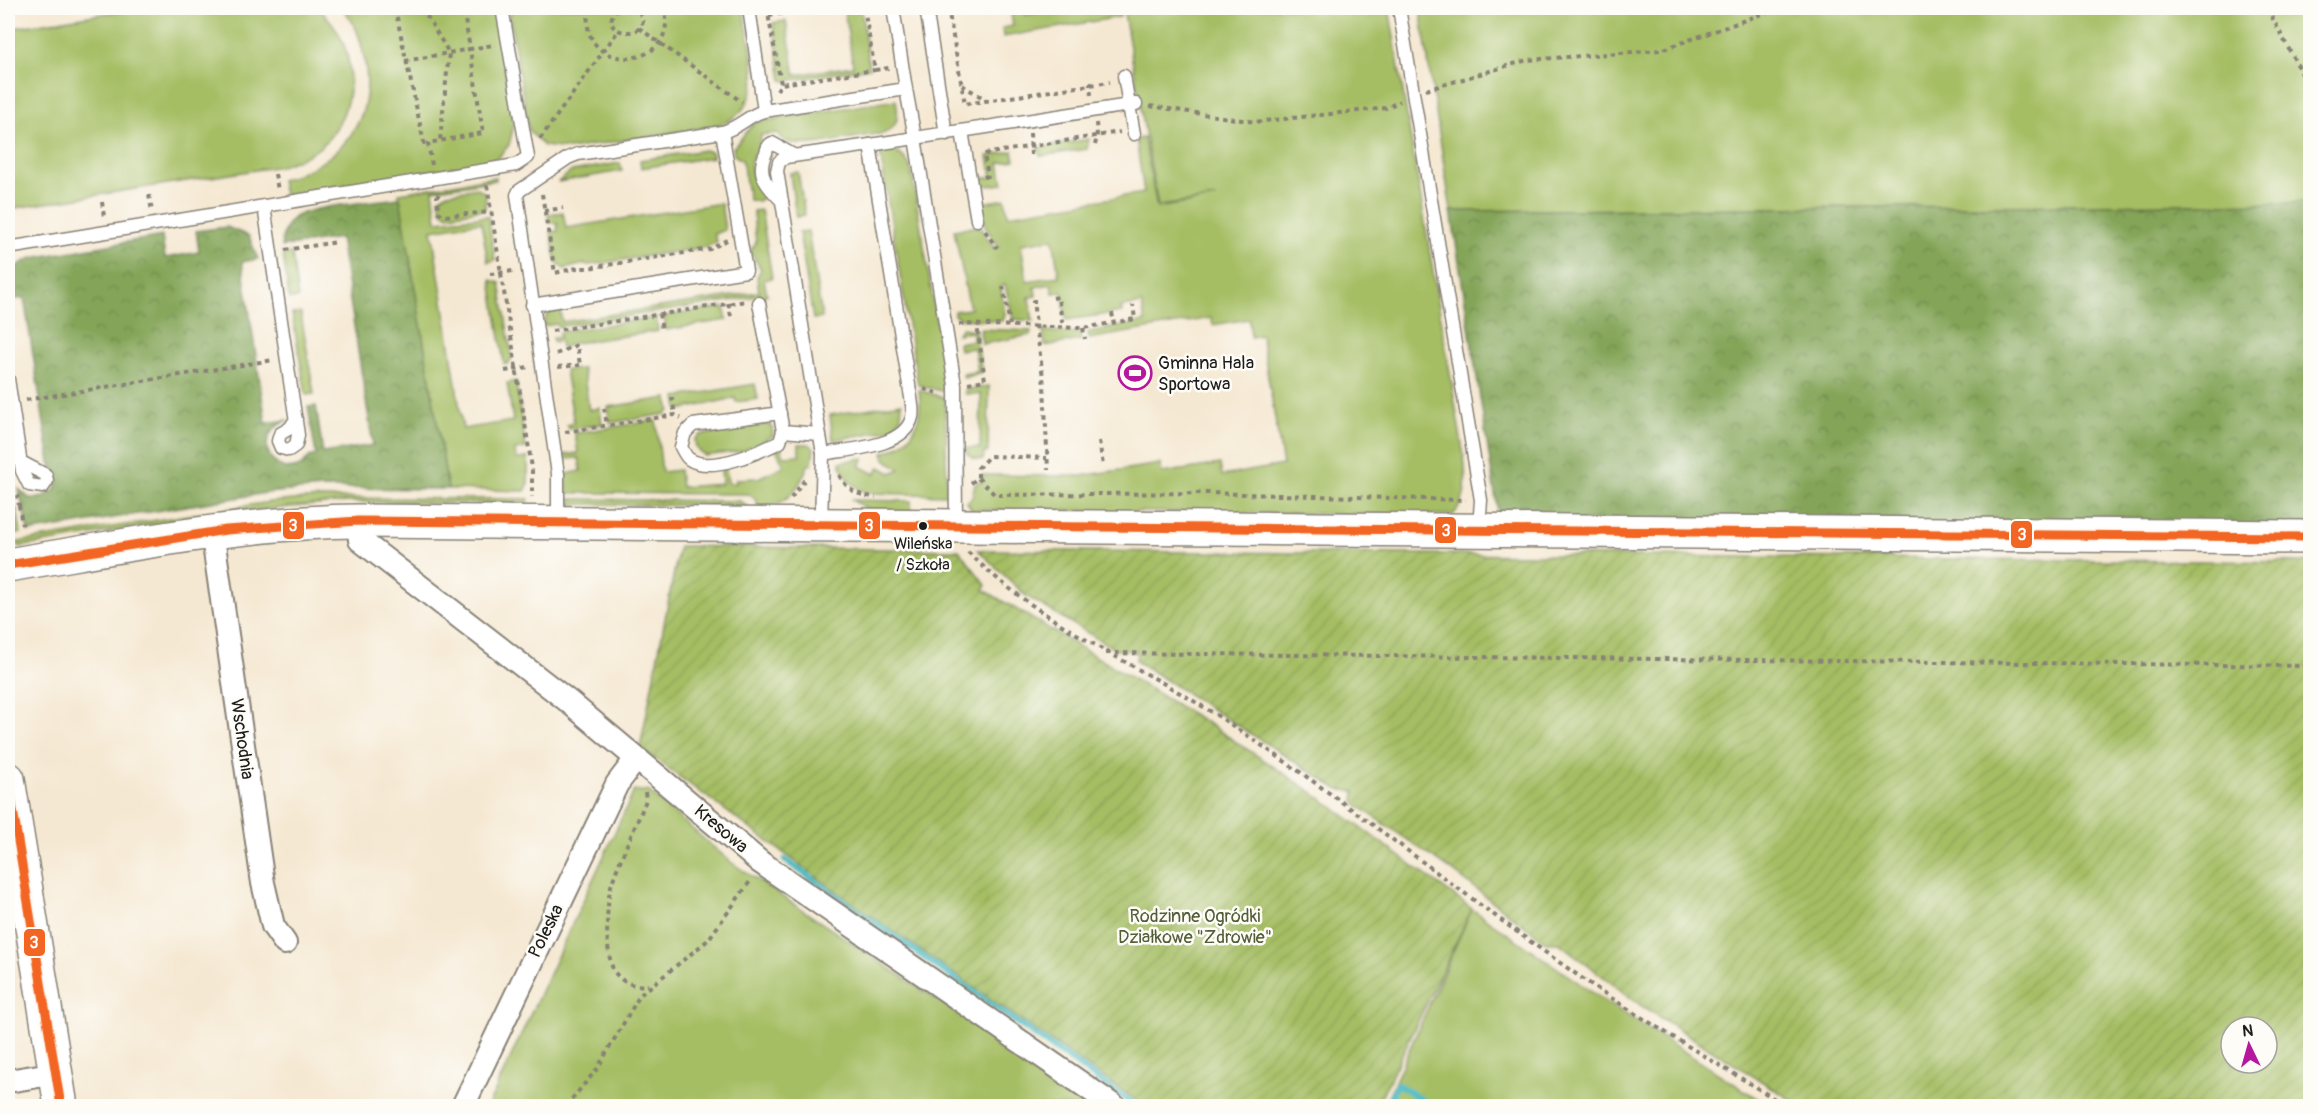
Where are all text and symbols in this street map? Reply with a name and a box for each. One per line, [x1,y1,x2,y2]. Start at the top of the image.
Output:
place label: Gminna Hala Sportowa [1158,352,1254,396]
sports icon: Gminna Hala Sportowa [1117,355,1153,391]
line badge: 3 [282,511,305,540]
line badge: 3 [858,511,881,540]
text: 3 [289,516,298,536]
text: 3 [865,516,874,536]
line badge: 3 [1434,516,1457,544]
marker: Wileńska / Szkoła [917,520,929,532]
line badge: 3 [2010,520,2033,549]
text: 3 [1442,521,1451,541]
text: 3 [2018,525,2027,545]
place label: Wileńska / Szkoła [894,534,952,575]
street label: Wschodnia [225,697,259,781]
street label: Kresowa [689,800,753,858]
street label: Poleska [523,900,569,962]
park label: Rodzinne Ogródki Działkowe "Zdrowie" [1118,905,1272,949]
line badge: 3 [23,928,46,957]
text: 3 [30,933,39,953]
north arrow [2219,1015,2279,1075]
text: N [2242,1021,2254,1041]

